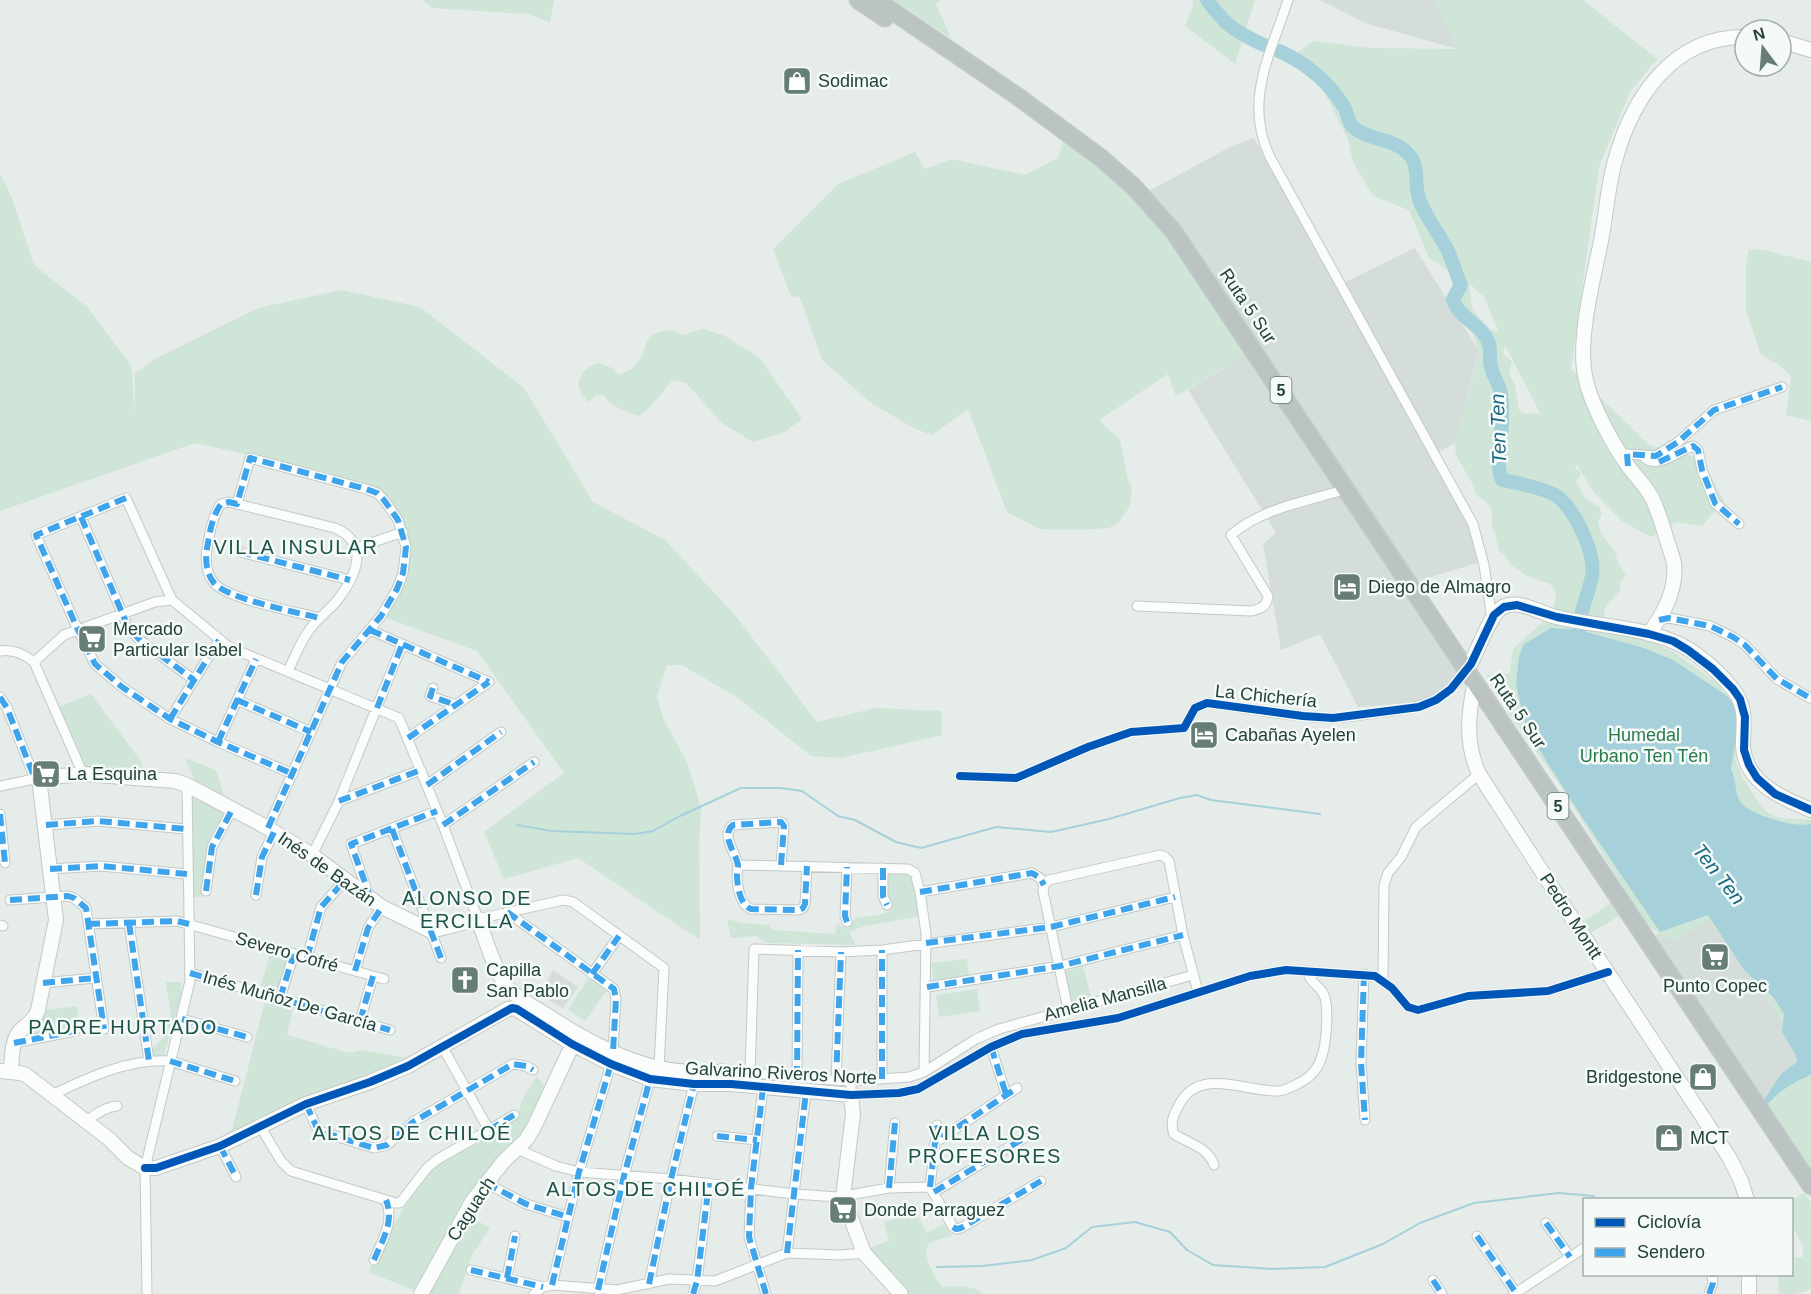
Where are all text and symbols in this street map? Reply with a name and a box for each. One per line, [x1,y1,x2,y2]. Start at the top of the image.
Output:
north arrow [1733,18,1793,78]
text: N [1751,24,1767,44]
shop icon: Sodimac [781,65,813,97]
place label: Sodimac [818,71,888,91]
street label: Ruta 5 Sur [1216,265,1280,347]
road number: 5 [1270,377,1292,403]
water label: Ten Ten [1486,393,1510,465]
district label: VILLA INSULAR [213,536,379,558]
hotel icon: Diego de Almagro [1331,571,1363,603]
place label: Diego de Almagro [1368,577,1511,597]
place label: Mercado Particular Isabel [113,619,242,660]
supermarket icon: Mercado Particular Isabel [76,623,108,655]
street label: Ruta 5 Sur [1486,670,1550,752]
street label: La Chichería [1214,681,1319,711]
hotel icon: Cabañas Ayelen [1188,719,1220,751]
place label: Cabañas Ayelen [1225,725,1356,745]
park label: Humedal Urbano Ten Tén [1580,725,1708,766]
supermarket icon: La Esquina [30,758,62,790]
place label: La Esquina [67,764,158,784]
road number: 5 [1548,793,1568,819]
street label: Inés de Bazán [274,828,380,910]
water label: Ten Ten [1689,839,1749,909]
street label: Pedro Montt [1536,869,1606,963]
district label: ALONSO DE ERCILLA [402,887,532,932]
street label: Severo Cofré [233,928,341,976]
supermarket icon: Punto Copec [1699,941,1731,973]
place label: Capilla San Pablo [486,960,569,1001]
church icon: Capilla San Pablo [449,964,481,996]
street label: Inés Muñoz De García [201,967,380,1036]
street label: Amelia Mansilla [1042,973,1169,1025]
place label: Punto Copec [1663,976,1767,996]
district label: PADRE HURTADO [28,1016,218,1038]
street label: Galvarino Riveros Norte [685,1058,877,1088]
shop icon: Bridgestone [1687,1061,1719,1093]
place label: Bridgestone [1586,1067,1682,1087]
district label: ALTOS DE CHILOÉ [312,1122,512,1144]
district label: VILLA LOS PROFESORES [908,1122,1062,1167]
shop icon: MCT [1653,1122,1685,1154]
place label: MCT [1690,1128,1729,1148]
street label: Caguach [443,1173,499,1245]
district label: ALTOS DE CHILOÉ [546,1178,746,1200]
supermarket icon: Donde Parraguez [827,1194,859,1226]
legend [1583,1198,1793,1276]
place label: Donde Parraguez [864,1200,1005,1220]
text: Ciclovía [1637,1212,1702,1232]
text: Sendero [1637,1242,1705,1262]

